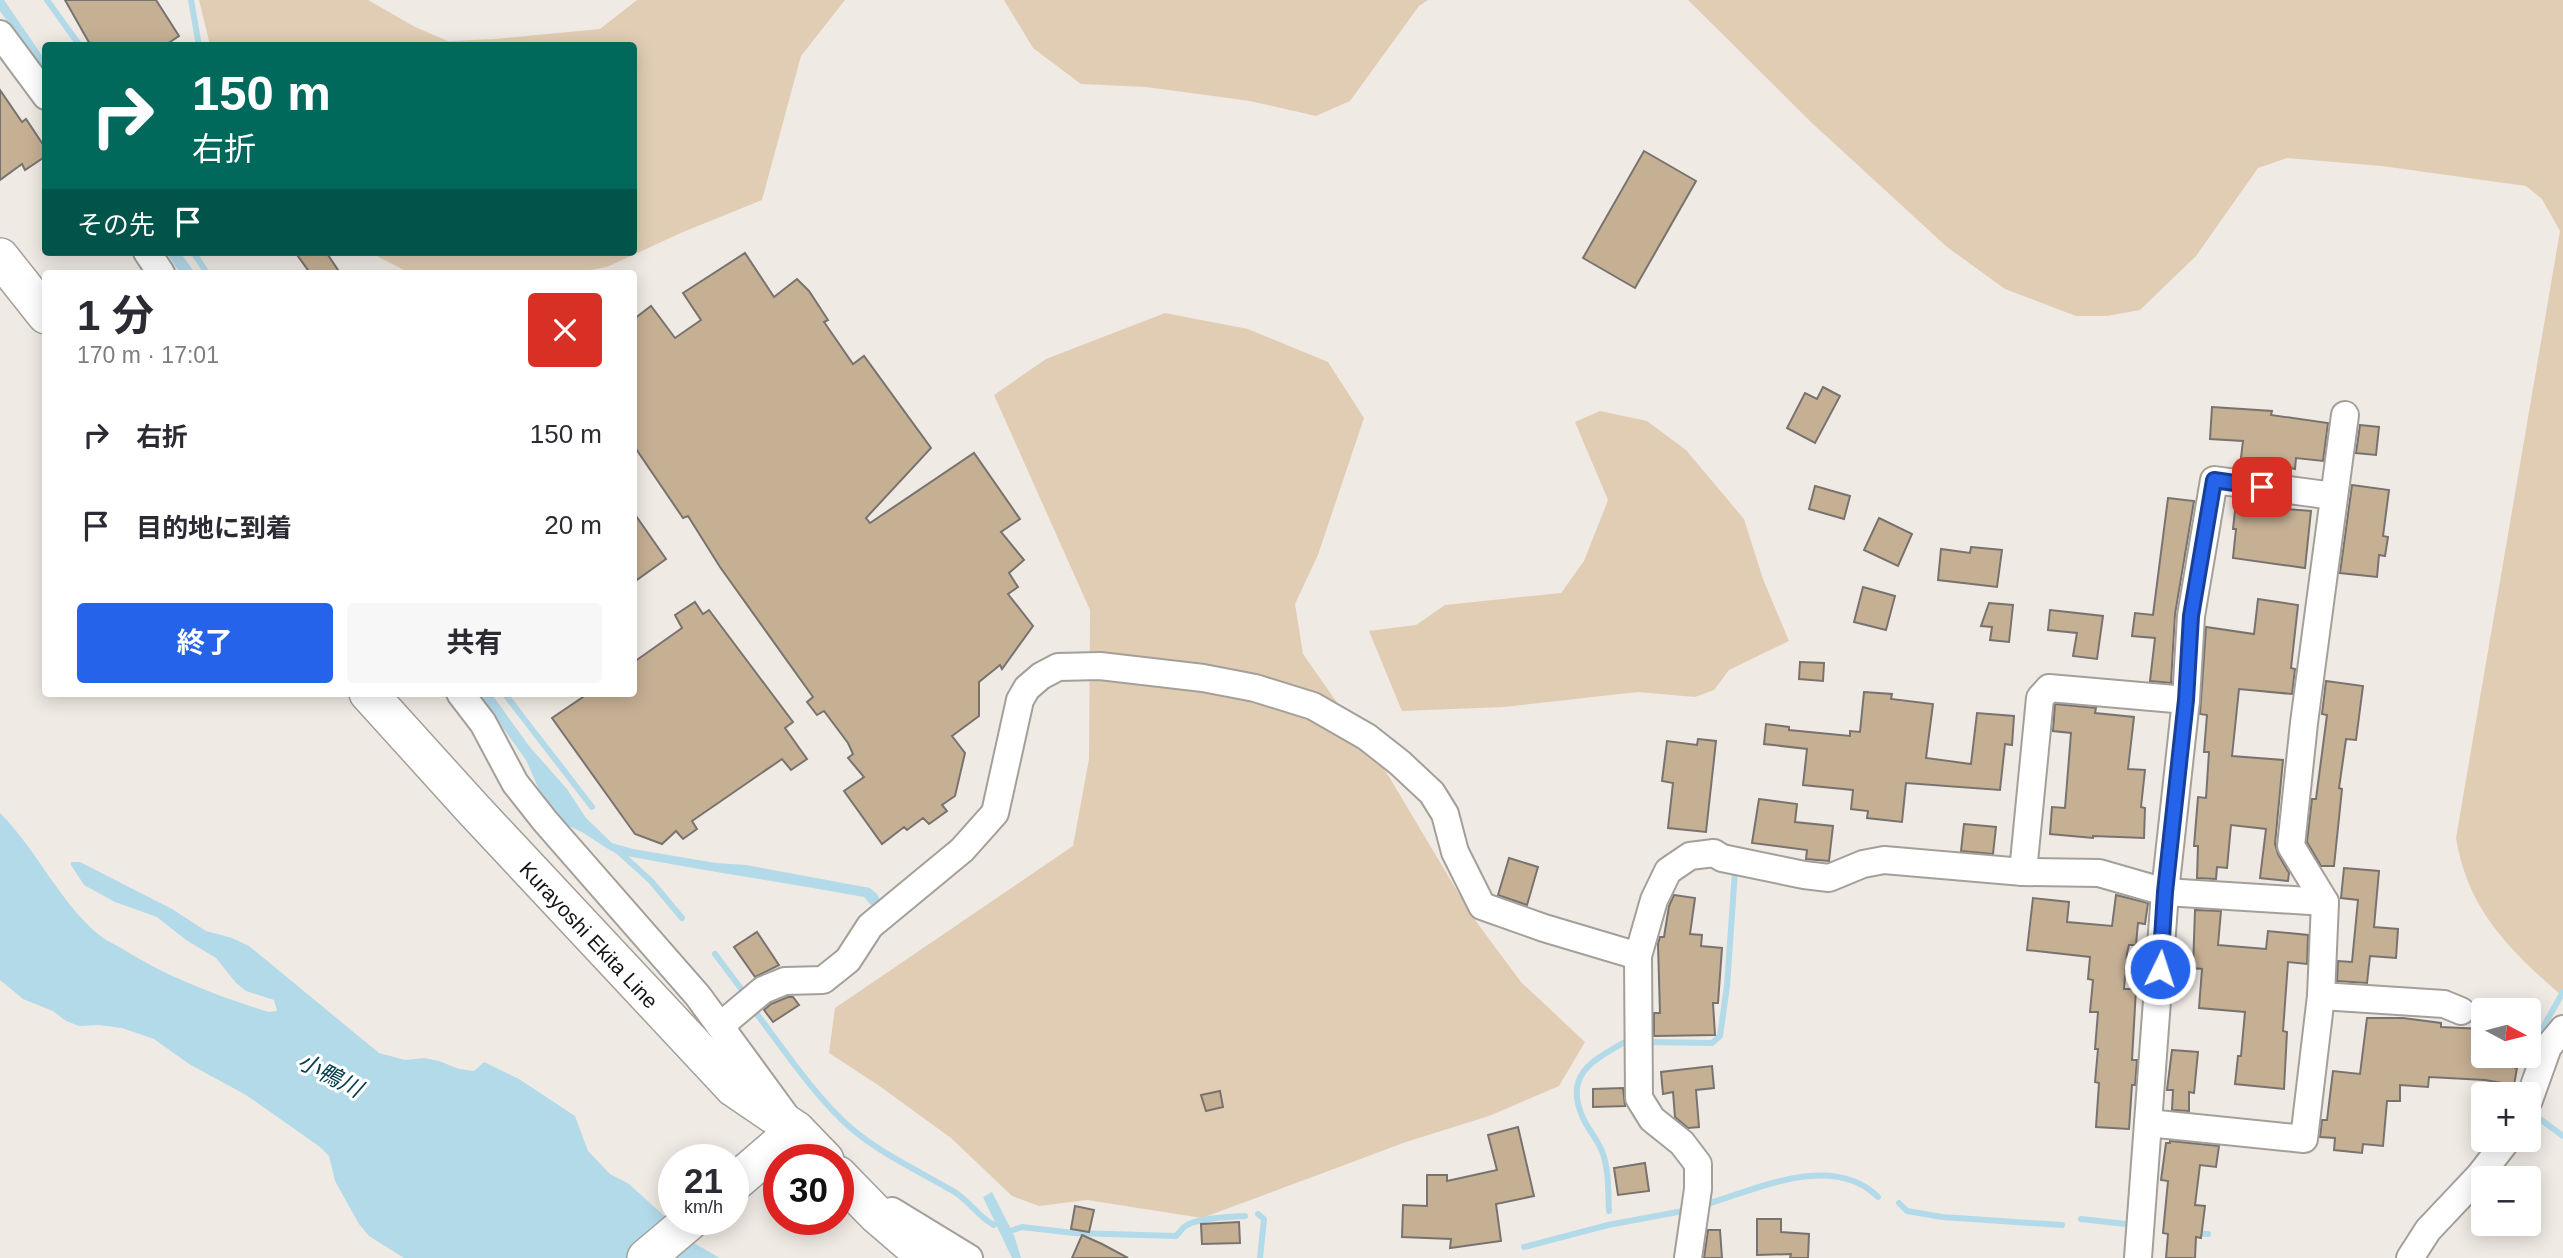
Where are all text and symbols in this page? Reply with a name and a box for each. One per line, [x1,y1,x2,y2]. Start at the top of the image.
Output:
text: 150 m [192,66,331,120]
icon: right [77,70,168,161]
text: 右折 [192,131,256,167]
icon: arrive [169,203,207,241]
text: その先 [77,210,155,240]
text: 1 分 [77,292,154,339]
button: close [528,293,602,367]
text: 170 m · 17:01 [77,342,219,368]
icon: right [77,416,115,454]
text: 150 m [530,419,602,449]
text: 右折 [136,422,188,452]
pin [2232,457,2292,517]
icon: arrive [2243,468,2281,506]
icon: arrive [77,507,115,545]
text: 20 m [544,510,602,540]
text: 目的地に到着 [136,513,292,543]
button: 終了 [77,603,333,683]
button: 共有 [347,603,602,683]
street label: Kurayoshi Ekita Line [515,857,663,1013]
position arrow [2123,932,2197,1006]
north arrow [2471,998,2541,1068]
map controls [2471,998,2541,1236]
water label: 小鴨川 [293,1048,369,1104]
button: + [2471,1082,2541,1152]
speed limit sign: 30 [763,1144,854,1235]
text: 21 [684,1161,723,1200]
button: − [2471,1166,2541,1236]
text: km/h [684,1197,723,1217]

